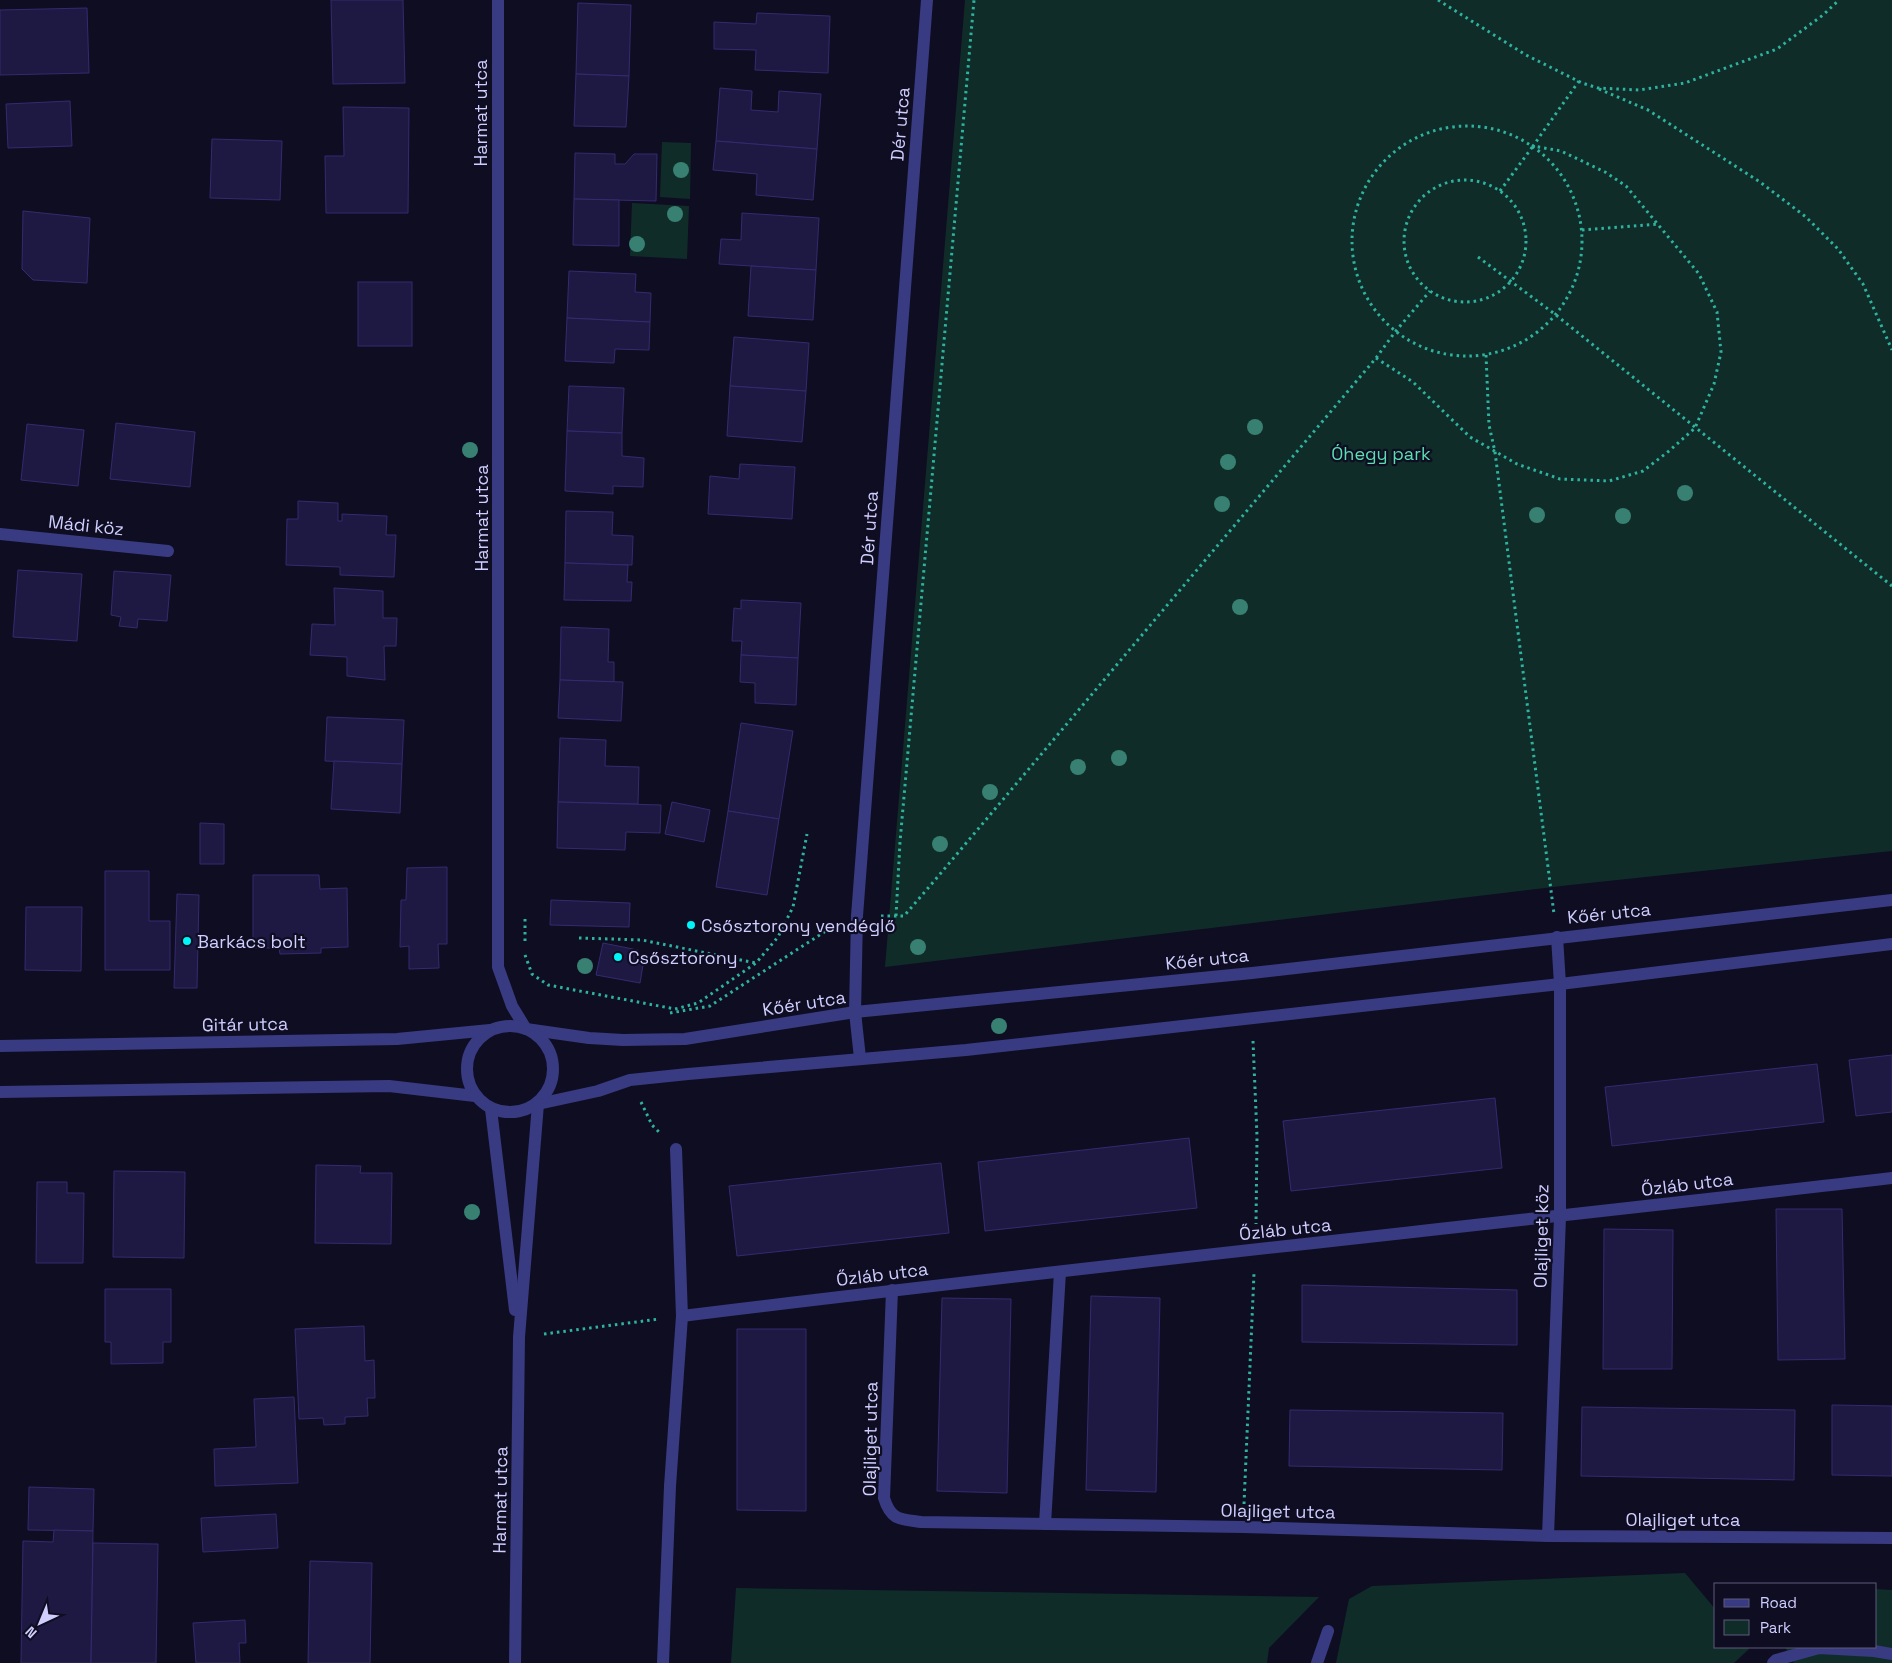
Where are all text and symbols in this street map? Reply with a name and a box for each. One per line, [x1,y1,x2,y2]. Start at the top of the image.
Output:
street label: Harmat utca [469,59,492,167]
street label: Dér utca [885,86,915,162]
park label: Óhegy park [1331,442,1431,465]
street label: Harmat utca [470,464,493,572]
street label: Dér utca [855,490,883,566]
street label: Mádi köz [47,510,125,540]
street label: Kőér utca [1566,897,1652,929]
place label: Csősztorony vendéglő [701,914,896,937]
marker: Csősztorony vendéglő [685,919,697,931]
place label: Barkács bolt [197,930,306,953]
marker: Barkács bolt [181,935,193,947]
street label: Kőér utca [1164,943,1250,975]
place label: Csősztorony [628,946,738,969]
marker: Csősztorony [612,951,624,963]
street label: Kőér utca [761,985,847,1021]
street label: Gitár utca [202,1012,288,1036]
street label: Őzláb utca [1640,1167,1734,1201]
street label: Olajliget köz [1529,1184,1553,1288]
street label: Őzláb utca [1238,1213,1332,1245]
street label: Őzláb utca [835,1257,929,1291]
street label: Olajliget utca [857,1381,883,1497]
street label: Harmat utca [488,1446,512,1554]
street label: Olajliget utca [1220,1498,1336,1524]
street label: Olajliget utca [1626,1508,1740,1531]
legend [1714,1583,1877,1648]
text: Road [1760,1593,1797,1612]
north arrow [15,1598,65,1648]
text: Park [1760,1618,1791,1637]
text: N [21,1623,41,1642]

